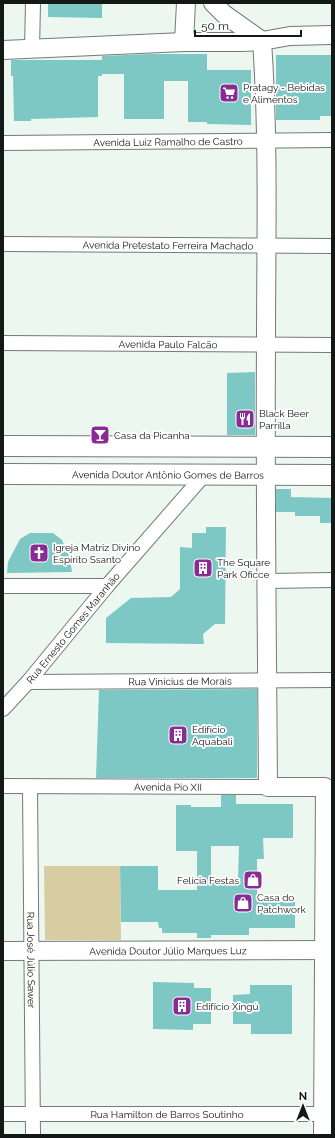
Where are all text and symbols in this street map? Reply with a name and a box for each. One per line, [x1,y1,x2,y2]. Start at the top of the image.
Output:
scale bar [195,12,301,38]
text: 50 m [201,19,229,33]
supermarket icon: Pratagy - Bebidas e Alimentos [218,82,240,104]
place label: Pratagy - Bebidas e Alimentos [243,82,325,105]
street label: Avenida Luiz Ramalho de Castro [93,135,243,148]
street label: Avenida Pretestato Ferreira Machado [83,239,253,251]
street label: Avenida Paulo Falcão [119,338,218,350]
restaurant icon: Black Beer Parrilla [234,408,256,430]
place label: Black Beer Parrilla [259,408,310,431]
bar icon: Casa da Picanha [89,424,111,446]
place label: Casa da Picanha [114,430,190,441]
street label: Avenida Doutor Antônio Gomes de Barros [72,469,264,480]
church icon: Igreja Matriz Divino Espírito Ssanto [28,542,50,564]
place label: Igreja Matriz Divino Espírito Ssanto [53,542,140,565]
building icon: The Square Park Oficce [192,557,214,579]
place label: The Square Park Oficce [217,557,270,580]
street label: Rua Ernesto Gomes Maranhão [24,570,122,685]
street label: Rua Vinícius de Morais [128,675,232,687]
building icon: Edifício Aquabali [167,724,189,746]
place label: Edifício Aquabali [192,724,233,747]
street label: Avenida Pio XII [134,781,202,792]
shop icon: Felícia Festas [242,869,264,891]
place label: Felícia Festas [177,875,239,886]
shop icon: Casa do Patchwork [232,892,254,914]
place label: Casa do Patchwork [257,892,306,915]
street label: Rua José Júlio Sawer [26,912,37,1009]
street label: Avenida Doutor Júlio Marques Luz [89,945,247,956]
building icon: Edifício Xingú [171,995,193,1017]
place label: Edifício Xingú [196,1001,258,1012]
north arrow [283,1086,323,1126]
text: N [299,1090,307,1103]
street label: Rua Hamilton de Barros Soutinho [90,1109,244,1120]

